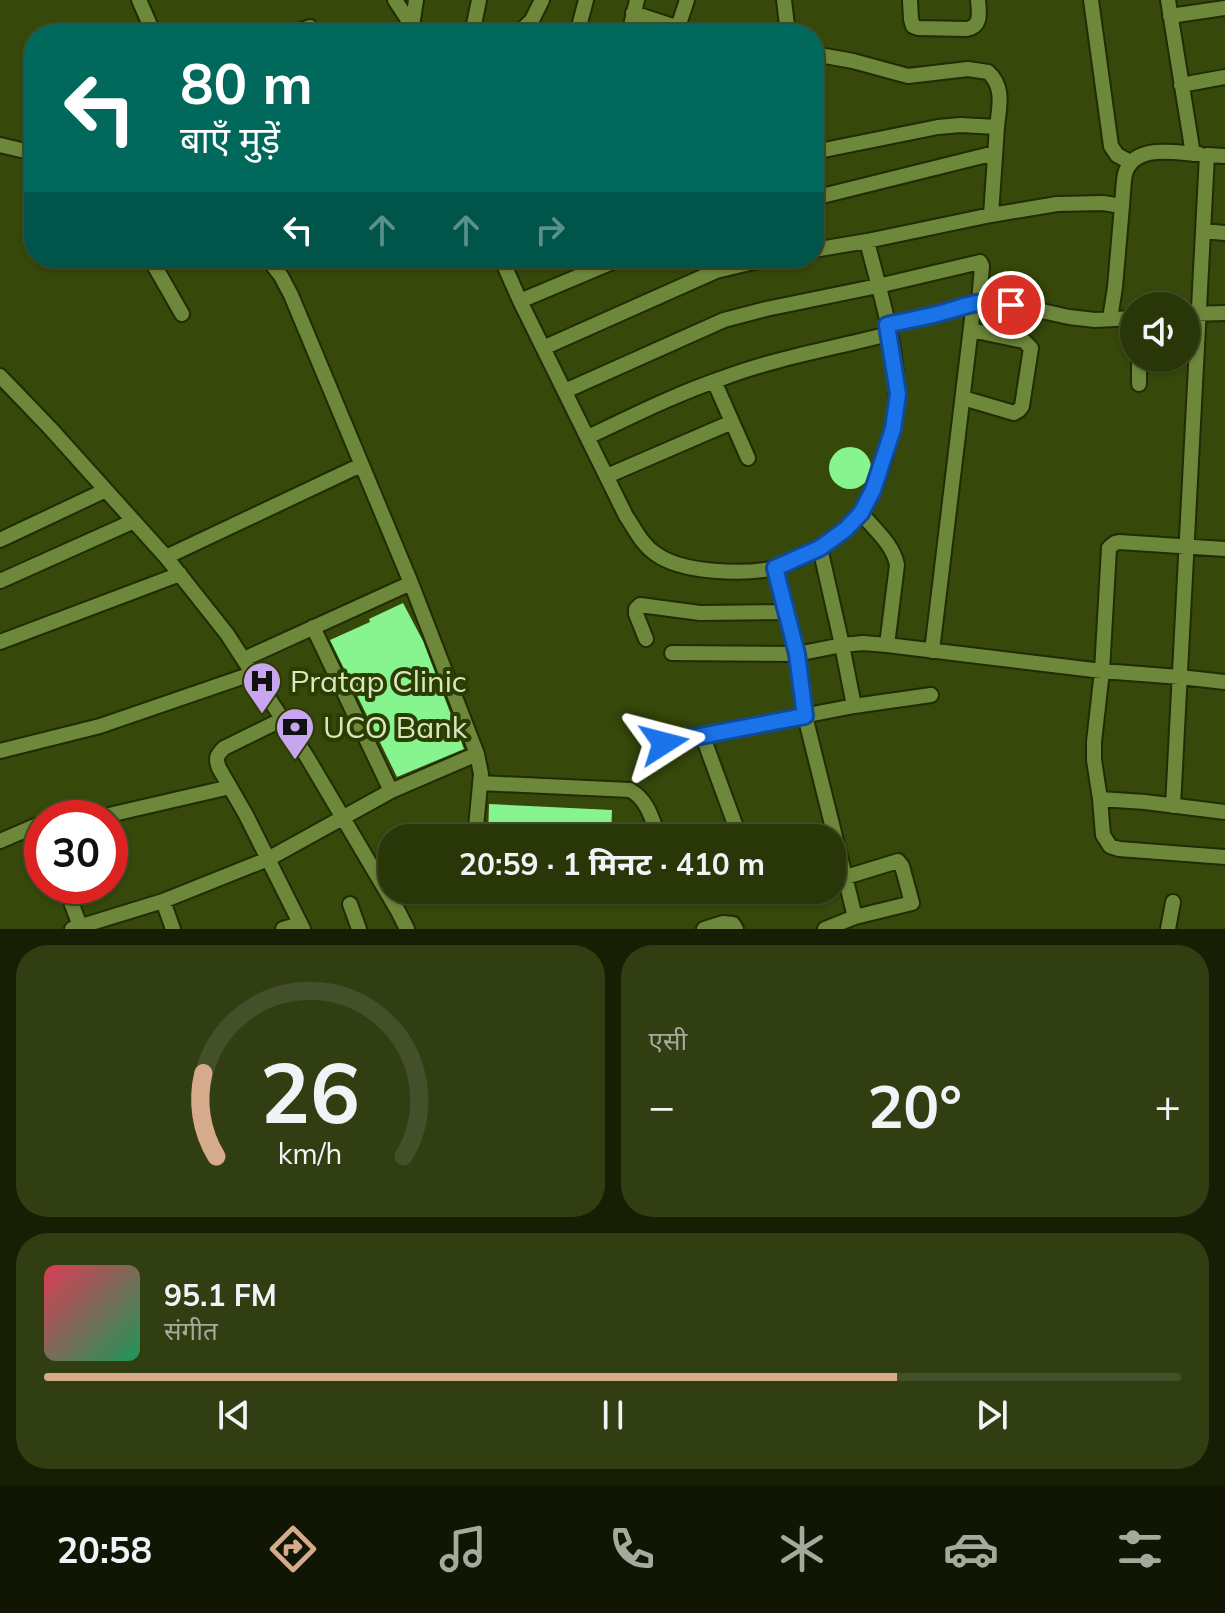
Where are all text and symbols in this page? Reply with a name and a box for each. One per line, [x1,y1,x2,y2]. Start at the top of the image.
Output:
text: 80 m [180,48,313,118]
icon: left [48,56,152,160]
text: बाएँ मुड़ें [180,117,280,162]
icon: left [276,208,320,252]
icon: ahead [360,208,404,252]
icon: ahead [444,208,488,252]
icon: right [528,208,572,252]
pin [977,271,1045,339]
icon: arrive [989,283,1033,327]
map controls [1120,292,1200,372]
button: sound [1120,292,1200,372]
hospital icon: Pratap Clinic [241,660,283,715]
place label: Pratap Clinic [290,662,467,700]
position arrow [622,701,706,785]
bank icon: UCO Bank [274,706,316,761]
place label: UCO Bank [323,708,468,746]
speed limit sign: 30 [24,800,128,904]
text: 20:59 · 1 मिनट · 410 m [459,845,765,883]
text: एसी [649,1024,687,1057]
text: 26 [260,1039,360,1144]
text: 20° [867,1068,962,1143]
text: − [649,1078,675,1133]
text: + [1155,1078,1181,1133]
text: km/h [278,1135,343,1171]
text: 95.1 FM [164,1276,277,1314]
text: संगीत [164,1314,218,1347]
icon: previous [212,1393,256,1437]
icon: pause [591,1393,635,1437]
icon: next [970,1393,1014,1437]
icon: directions [265,1521,321,1577]
icon: music [435,1521,491,1577]
icon: phone [604,1521,660,1577]
icon: climate [774,1521,830,1577]
icon: car [943,1521,999,1577]
icon: filters [1112,1521,1168,1577]
text: 20:58 [57,1527,152,1572]

